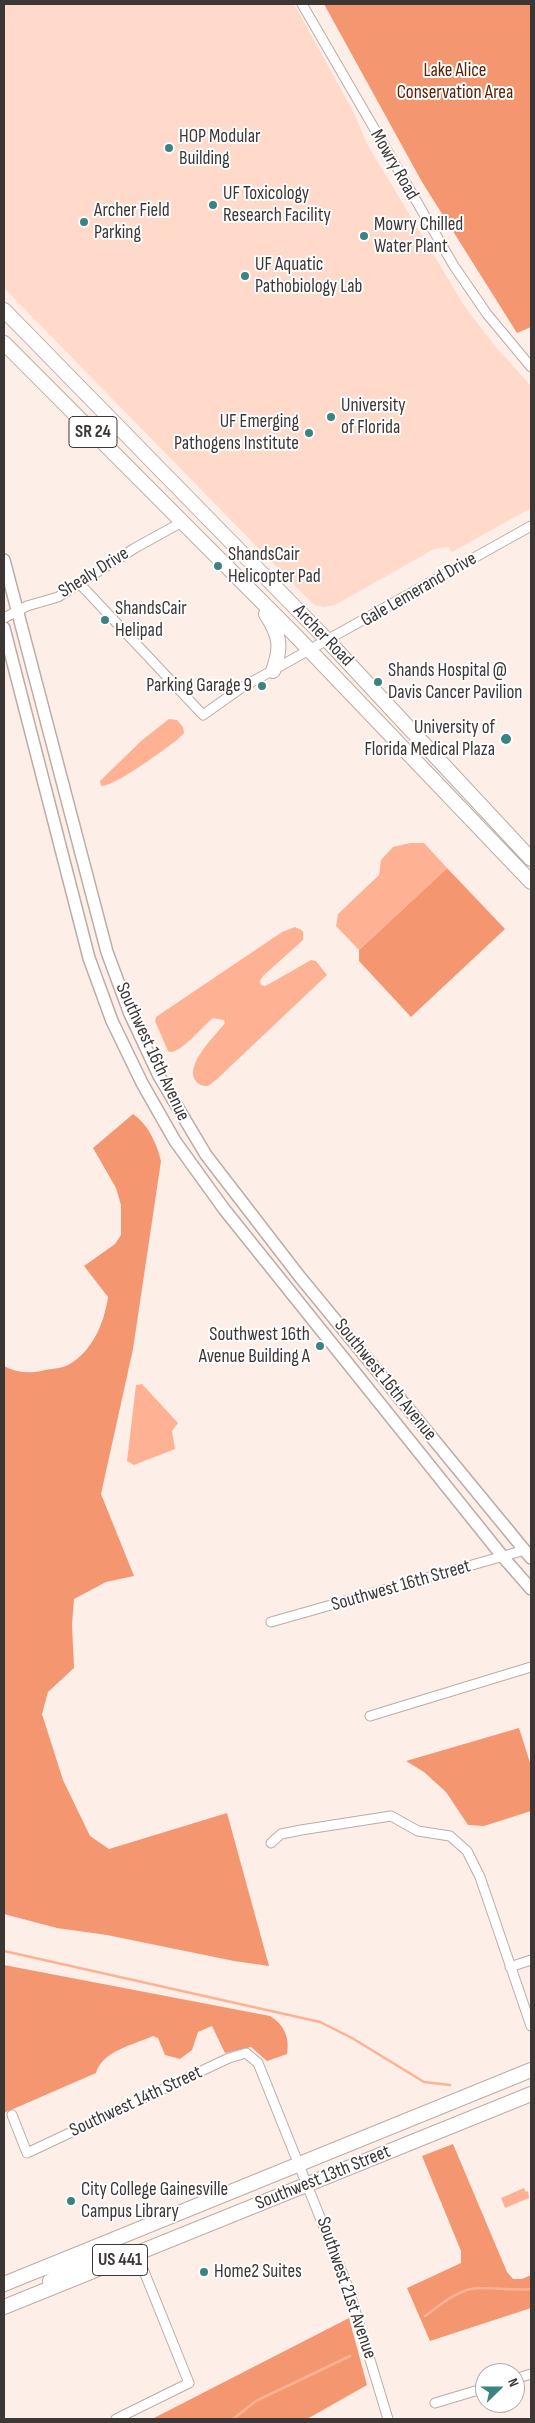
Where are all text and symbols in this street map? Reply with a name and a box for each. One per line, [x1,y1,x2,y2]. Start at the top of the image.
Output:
park label: Lake Alice Conservation Area [397,60,513,104]
place label: HOP Modular Building [179,126,260,170]
street label: Mowry Road [365,126,423,204]
marker: HOP Modular Building [163,142,175,154]
place label: UF Toxicology Research Facility [223,183,331,227]
marker: UF Toxicology Research Facility [207,199,219,211]
place label: Archer Field Parking [94,200,170,244]
place label: Mowry Chilled Water Plant [374,214,463,258]
marker: Archer Field Parking [78,216,90,228]
marker: Mowry Chilled Water Plant [358,230,370,242]
place label: UF Aquatic Pathobiology Lab [255,254,362,298]
marker: UF Aquatic Pathobiology Lab [239,270,251,282]
place label: University of Florida [341,395,406,439]
place label: UF Emerging Pathogens Institute [174,411,299,455]
marker: University of Florida [325,411,337,423]
road number: SR 24 [69,417,117,448]
marker: UF Emerging Pathogens Institute [303,427,315,439]
street label: Shealy Drive [55,543,133,603]
place label: ShandsCair Helicopter Pad [228,544,321,588]
street label: Gale Lemerand Drive [357,548,481,632]
marker: ShandsCair Helicopter Pad [212,560,224,572]
place label: ShandsCair Helipad [115,598,187,642]
street label: Archer Road [288,600,358,672]
marker: ShandsCair Helipad [99,614,111,626]
place label: Shands Hospital @ Davis Cancer Pavilion [388,660,522,704]
place label: Parking Garage 9 [146,675,252,697]
marker: Shands Hospital @ Davis Cancer Pavilion [372,676,384,688]
marker: Parking Garage 9 [256,680,268,692]
place label: University of Florida Medical Plaza [365,717,495,761]
marker: University of Florida Medical Plaza [499,732,513,746]
street label: Southwest 16th Avenue [110,979,194,1125]
street label: Southwest 16th Avenue [329,1314,441,1446]
place label: Southwest 16th Avenue Building A [199,1324,310,1368]
marker: Southwest 16th Avenue Building A [314,1340,326,1352]
street label: Southwest 16th Street [329,1555,473,1617]
street label: Southwest 14th Street [66,2061,206,2143]
street label: Southwest 13th Street [252,2141,394,2215]
place label: City College Gainesville Campus Library [81,2179,228,2223]
marker: City College Gainesville Campus Library [65,2195,77,2207]
street label: Southwest 21st Avenue [311,2214,381,2362]
road number: US 441 [92,2244,148,2276]
place label: Home2 Suites [214,2261,302,2283]
marker: Home2 Suites [198,2266,210,2278]
north arrow [475,2363,525,2413]
text: N [504,2376,523,2389]

